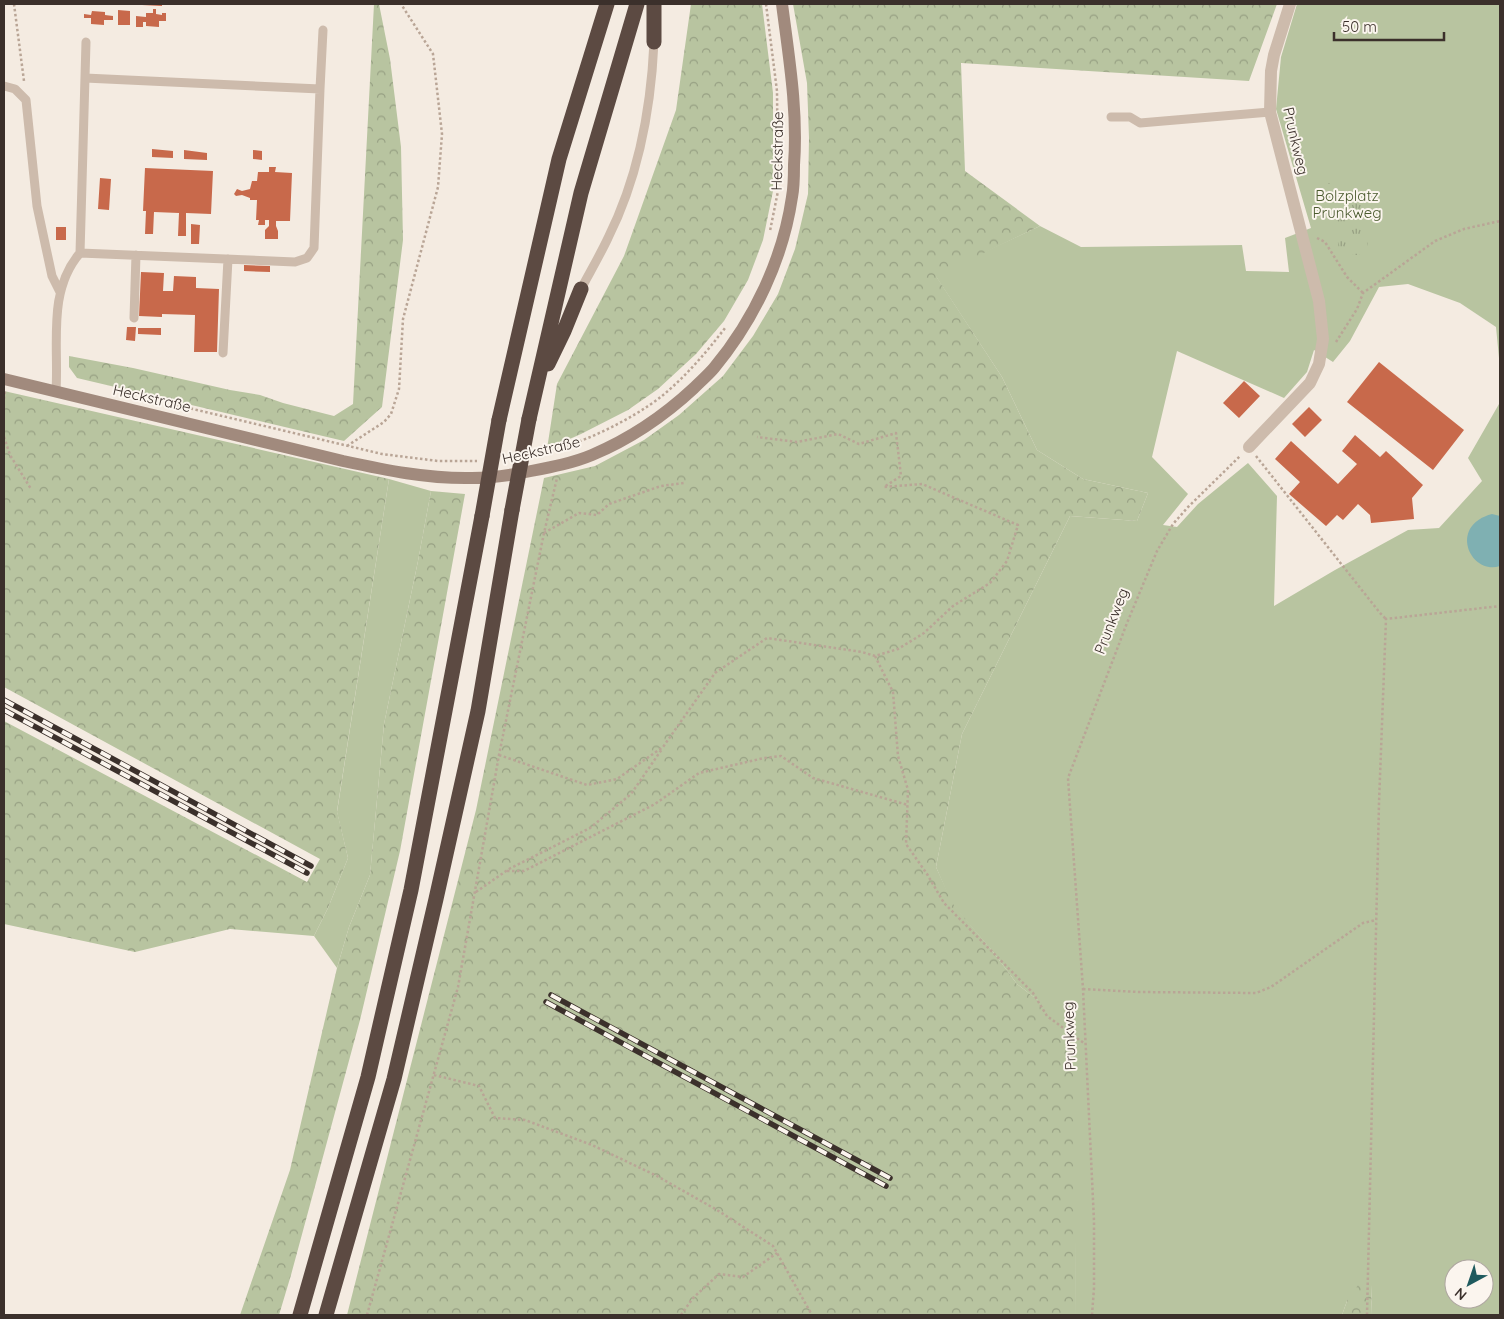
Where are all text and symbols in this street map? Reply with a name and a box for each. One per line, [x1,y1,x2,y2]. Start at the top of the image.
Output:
scale bar [1334,10,1444,42]
text: 50 m [1342,17,1377,36]
street label: Prunkweg [1279,105,1313,177]
street label: Heckstraße [767,111,787,191]
park label: Bolzplatz Prunkweg [1313,186,1382,222]
street label: Heckstraße [111,380,193,416]
street label: Heckstraße [500,432,582,468]
street label: Prunkweg [1090,585,1132,657]
street label: Prunkweg [1058,1001,1080,1071]
north arrow [1444,1259,1494,1309]
text: N [1451,1284,1470,1304]

